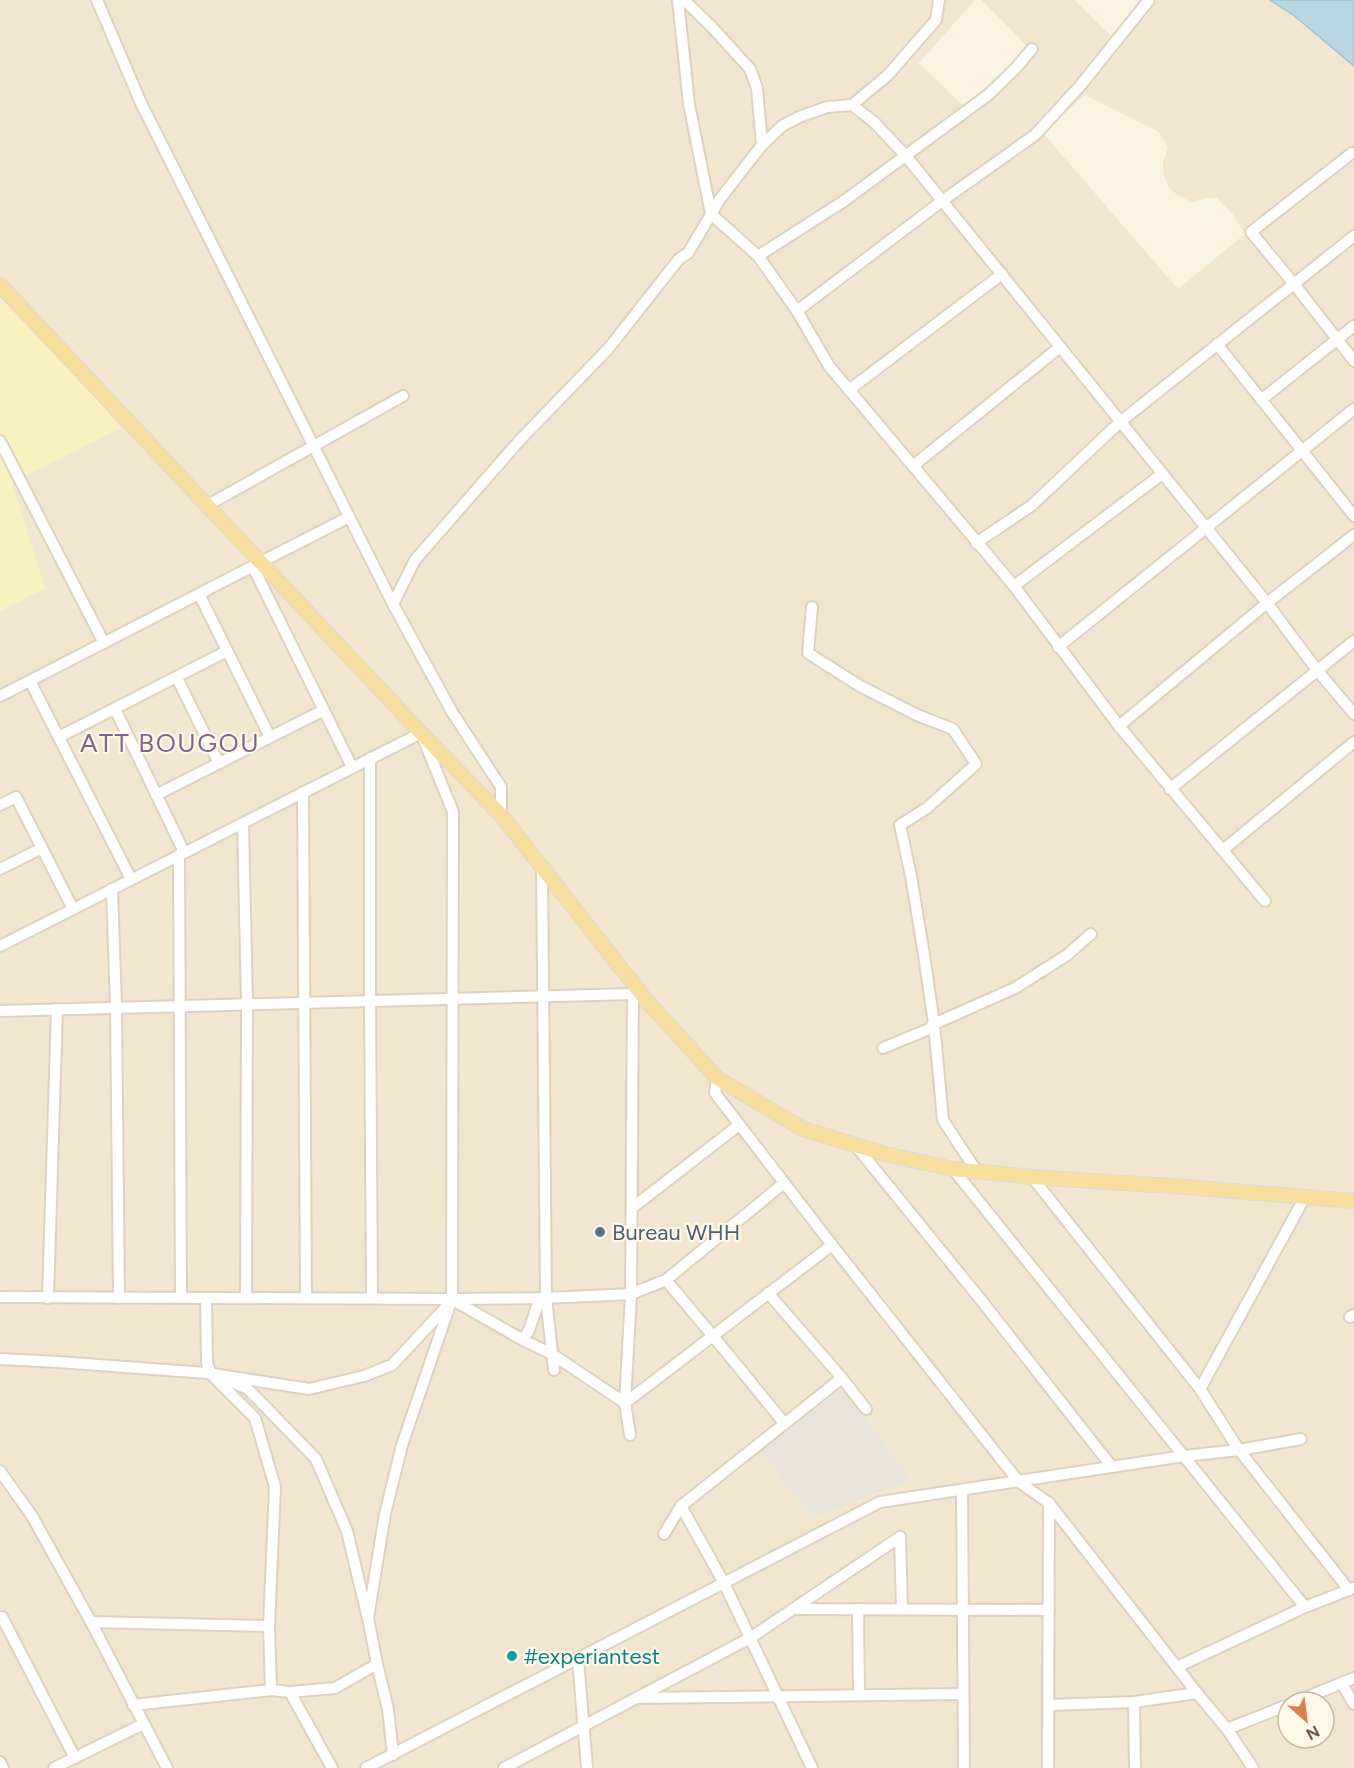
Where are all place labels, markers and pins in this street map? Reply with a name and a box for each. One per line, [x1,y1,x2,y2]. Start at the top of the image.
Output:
place label: Bureau WHH [612,1219,740,1246]
marker: Bureau WHH [593,1225,607,1239]
place label: #experiantest [524,1643,660,1670]
marker: #experiantest [505,1649,519,1663]

